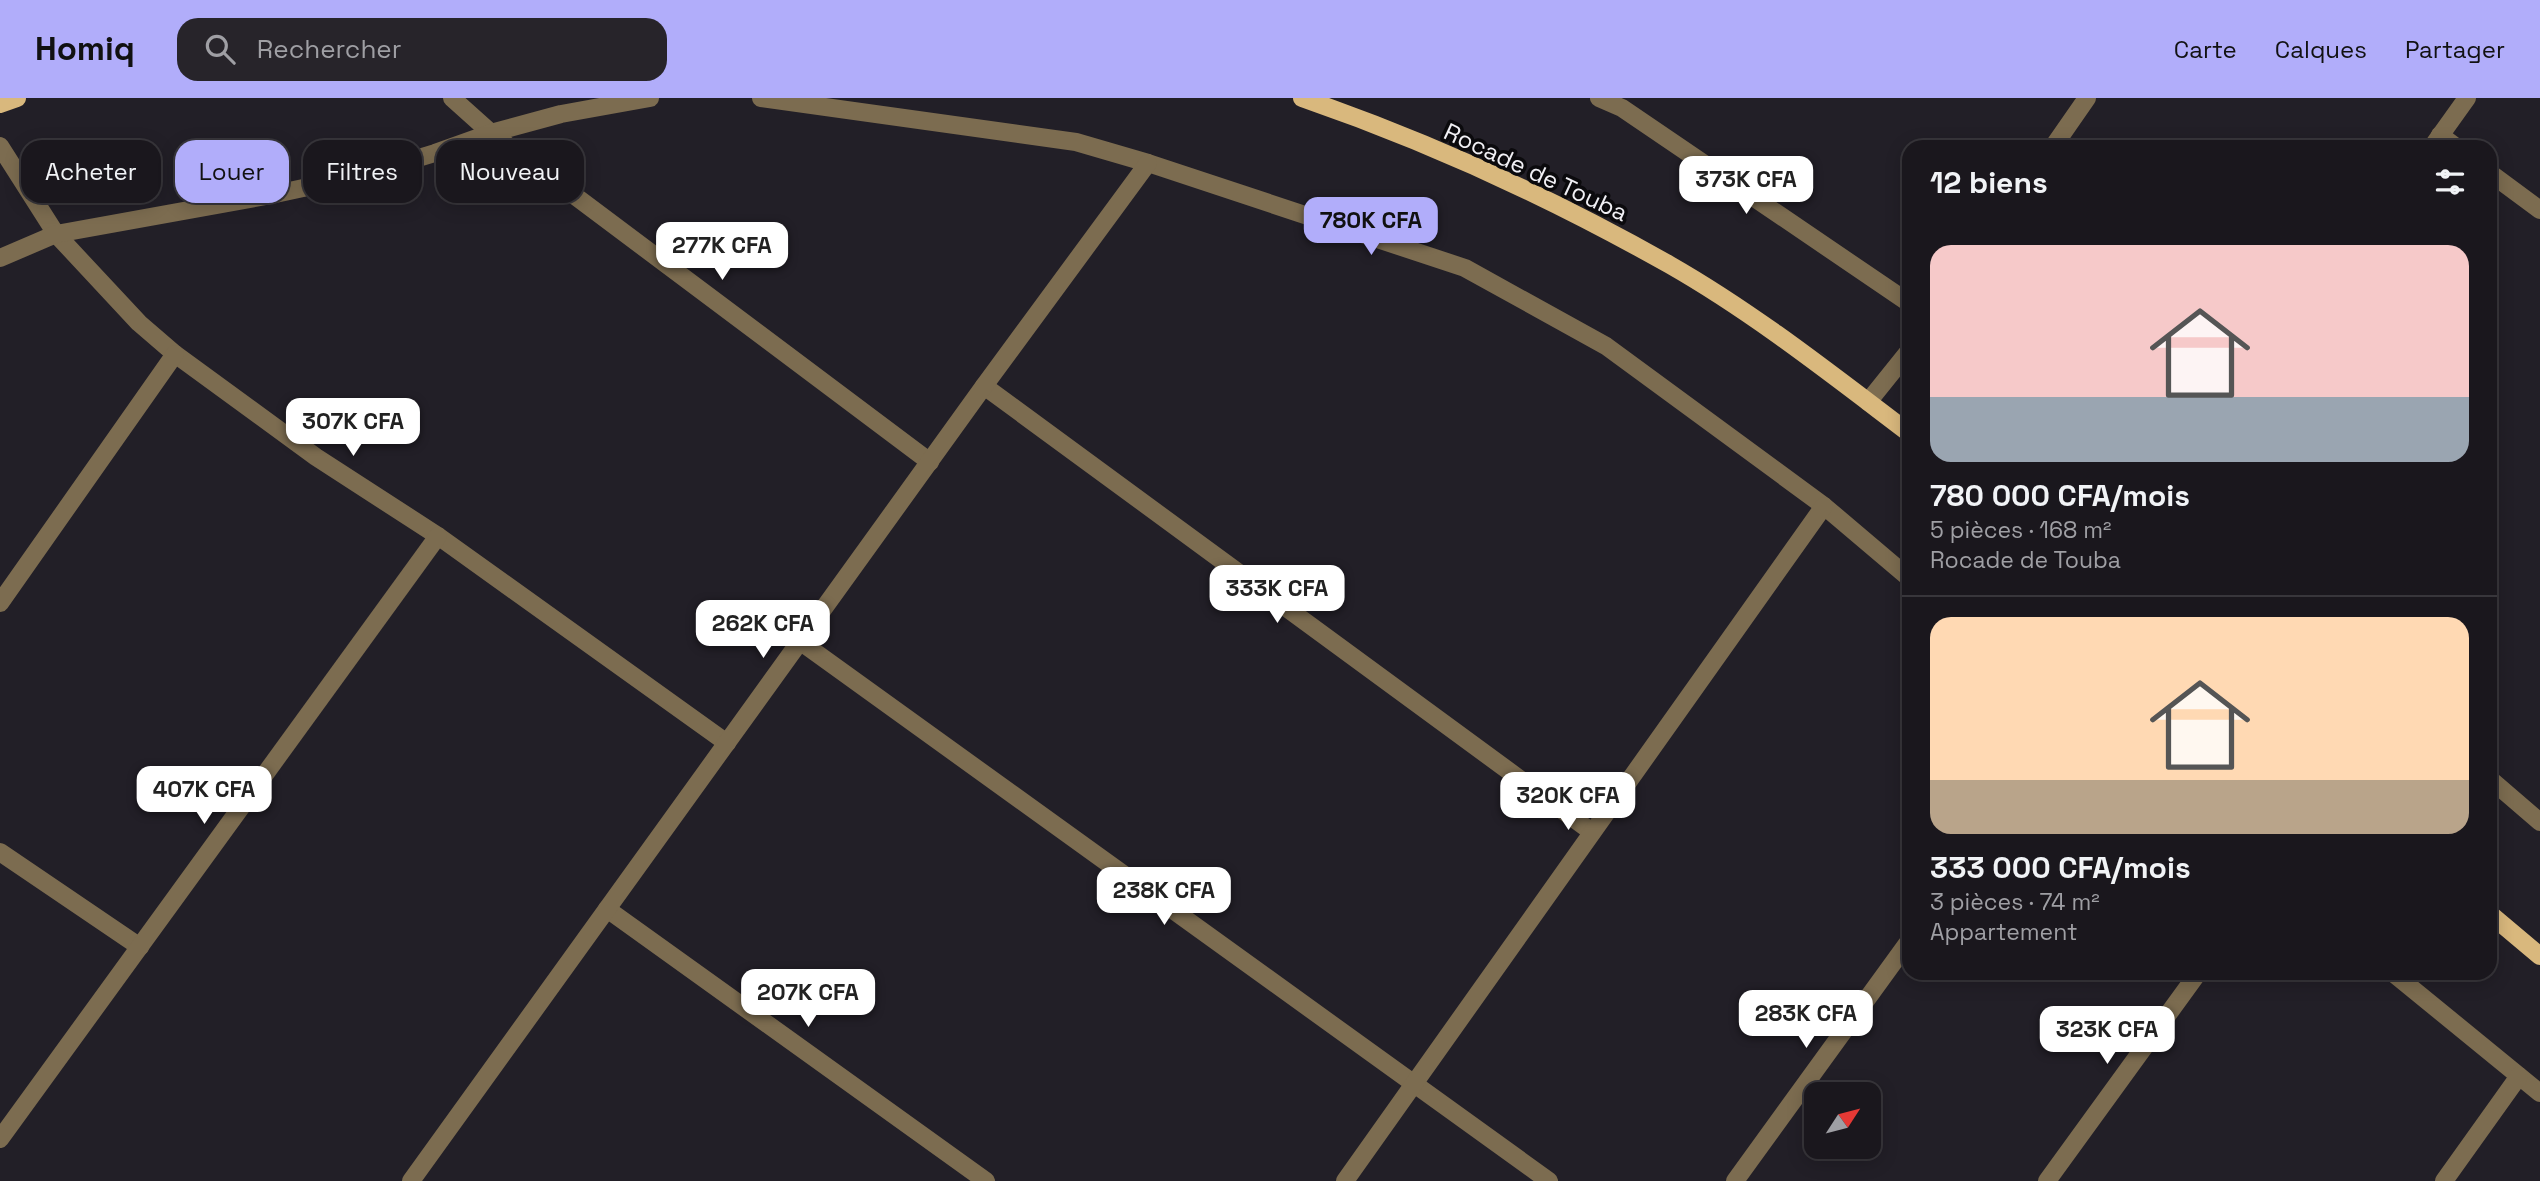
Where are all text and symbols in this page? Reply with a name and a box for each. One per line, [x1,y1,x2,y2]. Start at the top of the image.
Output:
search box [177,18,667,81]
text: Homiq [35,28,135,70]
icon: search [201,30,239,68]
text: Rechercher [257,32,402,66]
text: Carte [2174,34,2237,65]
text: Calques [2275,34,2367,65]
text: Partager [2405,34,2505,65]
street label: Rocade de Touba [1439,116,1633,228]
chip: Acheter [21,140,161,203]
chip: Louer [175,140,289,203]
chip: Filtres [303,140,422,203]
chip: Nouveau [436,140,584,203]
pin: 373K CFA [1674,156,1818,216]
text: 12 biens [1930,163,2048,202]
icon: filters [2431,163,2469,201]
text: 373K CFA [1695,164,1797,194]
pin: 780K CFA [1299,198,1443,257]
text: 780K CFA [1320,205,1422,235]
pin: 277K CFA [650,222,794,282]
text: 277K CFA [672,230,772,260]
icon: home [2137,290,2263,416]
pin: 307K CFA [281,398,425,458]
text: 307K CFA [302,406,404,436]
text: 780 000 CFA/mois [1930,476,2190,515]
text: 5 pièces · 168 m² [1930,515,2112,545]
text: Rocade de Touba [1930,545,2121,575]
pin: 333K CFA [1205,566,1349,625]
text: 333K CFA [1226,573,1328,603]
pin: 262K CFA [691,601,835,660]
text: 262K CFA [712,608,814,638]
icon: home [2137,662,2263,788]
pin: 407K CFA [132,766,276,826]
pin: 320K CFA [1496,772,1640,832]
text: 407K CFA [153,774,255,804]
text: 320K CFA [1516,780,1620,810]
text: 333 000 CFA/mois [1930,848,2191,887]
pin: 238K CFA [1092,868,1236,927]
text: 238K CFA [1113,875,1215,905]
text: 3 pièces · 74 m² [1930,887,2100,917]
text: Appartement [1930,917,2078,947]
pin: 207K CFA [736,970,880,1029]
text: 207K CFA [757,977,859,1007]
pin: 283K CFA [1734,990,1878,1050]
text: 283K CFA [1755,998,1857,1028]
pin: 323K CFA [2035,1006,2179,1066]
text: 323K CFA [2056,1014,2158,1044]
north arrow [1804,1082,1881,1158]
map controls [1804,1082,1881,1159]

